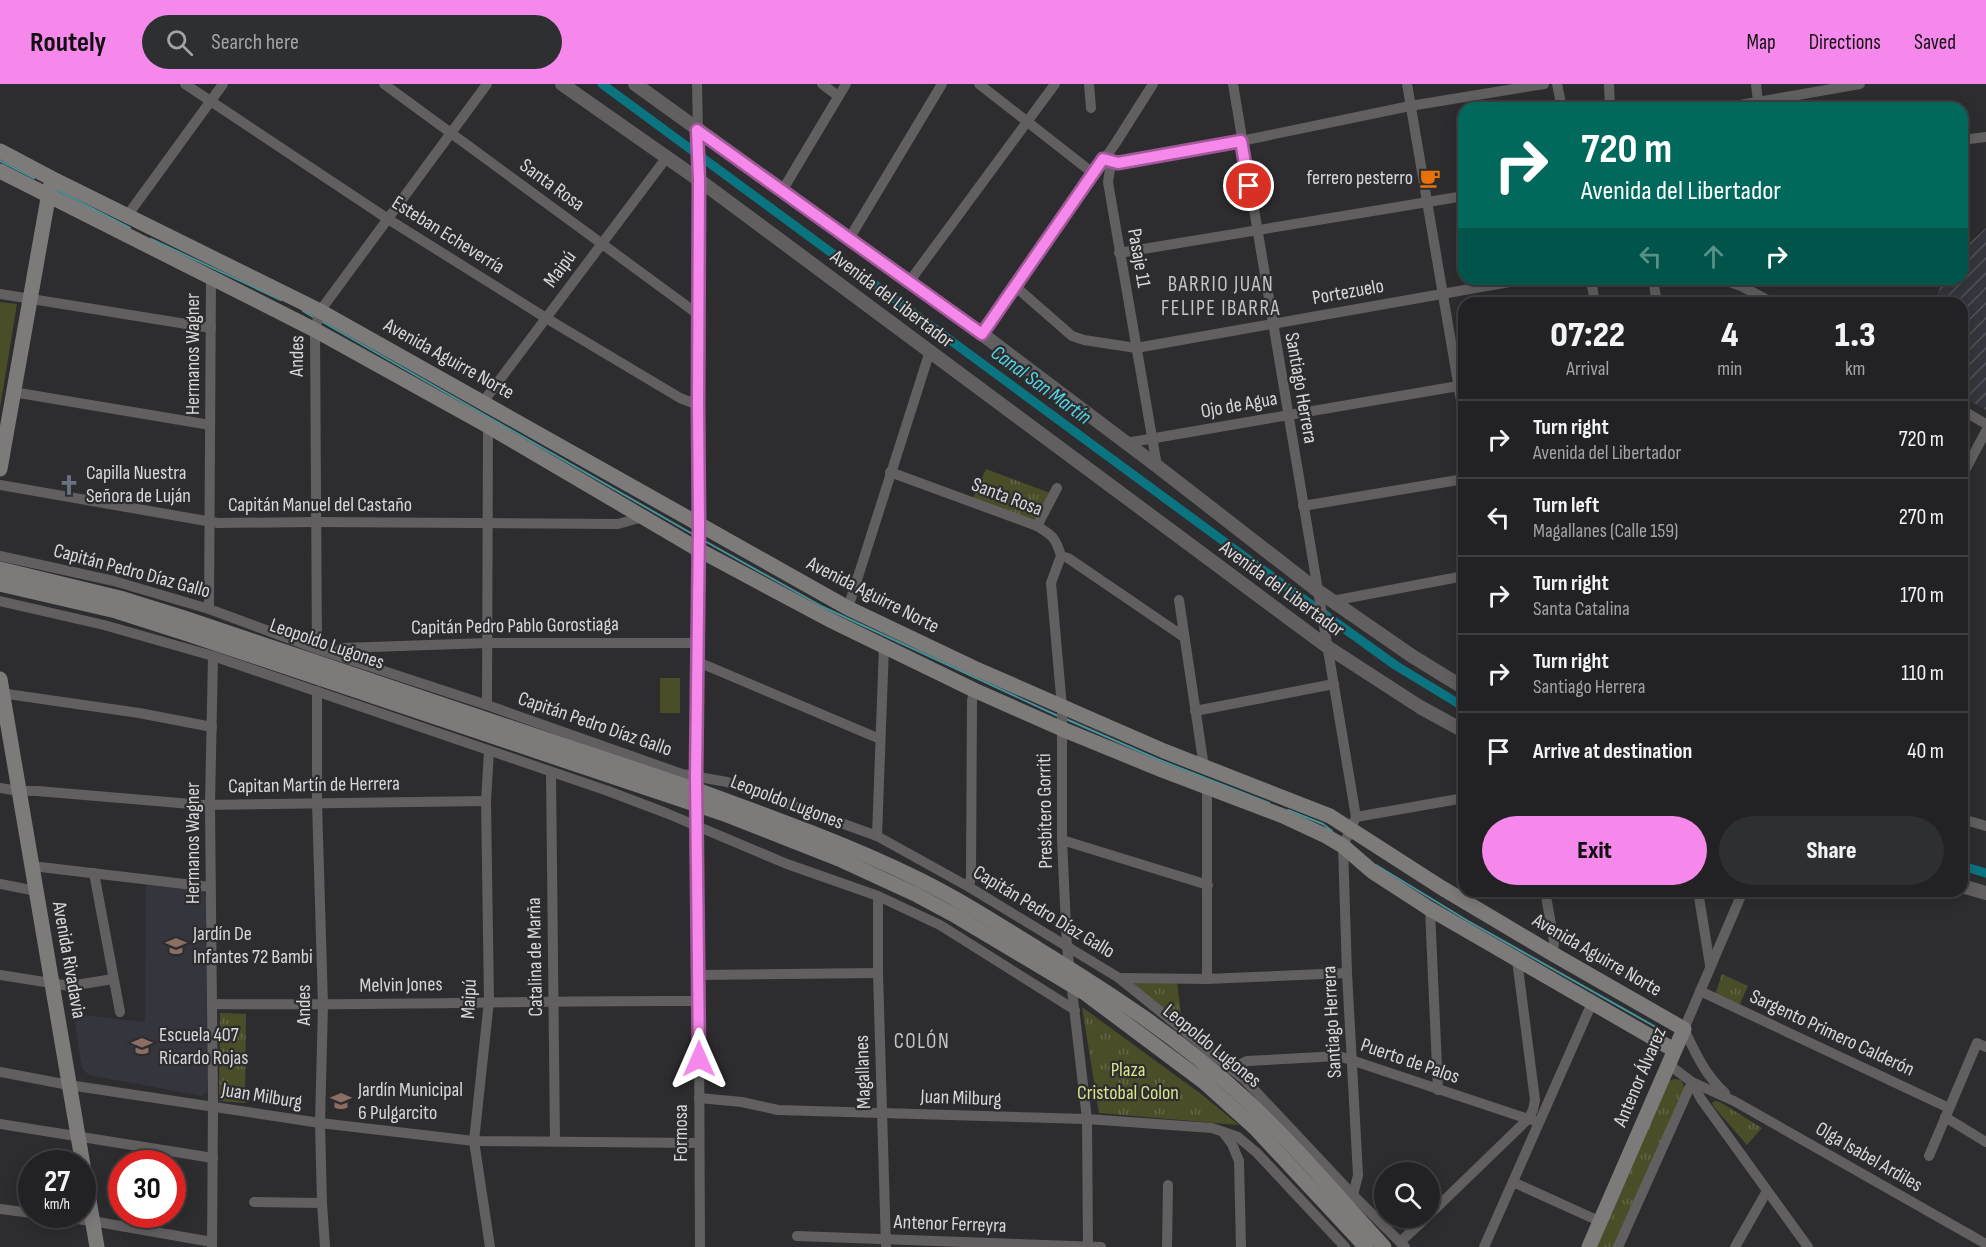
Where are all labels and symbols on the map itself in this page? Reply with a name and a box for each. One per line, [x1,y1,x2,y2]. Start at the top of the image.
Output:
street label: Santa Rosa [515,154,589,216]
pin [1223,160,1274,211]
place label: ferrero pesterro [1307,166,1413,190]
cafe icon: ferrero pesterro [1418,166,1442,190]
street label: Esteban Echeverría [387,191,509,279]
street label: Pasaje 11 [1122,227,1156,289]
street label: Avenida del Libertador [825,244,959,353]
street label: Maipú [539,246,581,292]
district label: BARRIO JUAN FELIPE IBARRA [1161,272,1281,321]
street label: Portezuelo [1310,274,1386,310]
street label: Hermanos Wagner [181,293,205,415]
street label: Avenida Aguirre Norte [379,313,518,405]
street label: Santiago Herrera [1279,331,1323,445]
street label: Andes [285,335,309,378]
water label: Canal San Martín [986,340,1096,430]
street label: Ojo de Agua [1199,386,1279,424]
place label: Capilla Nuestra Señora de Luján [86,461,191,508]
church icon: Capilla Nuestra Señora de Luján [57,473,81,497]
street label: Santa Rosa [968,473,1046,521]
street label: Capitán Manuel del Castaño [228,493,412,517]
street label: Avenida del Libertador [1214,535,1349,642]
street label: Capitán Pedro Díaz Gallo [51,539,213,603]
street label: Avenida Aguirre Norte [802,551,943,639]
street label: Capitán Pedro Pablo Gorostiaga [411,612,619,640]
street label: Leopoldo Lugones [267,613,387,675]
street label: Capitán Pedro Díaz Gallo [515,686,675,762]
street label: Presbítero Gorriti [1032,753,1058,869]
street label: Leopoldo Lugones [727,769,847,835]
street label: Capitan Martín de Herrera [228,772,400,798]
street label: Hermanos Wagner [181,782,205,904]
street label: Capitán Pedro Díaz Gallo [969,860,1119,964]
street label: Catalina de Marña [522,897,548,1017]
street label: Avenida Rivadavia [47,899,91,1020]
street label: Avenida Aguirre Norte [1527,908,1666,1002]
place label: Jardín De Infantes 72 Bambi [192,922,313,969]
school or university icon: Jardín De Infantes 72 Bambi [164,934,188,958]
street label: Santiago Herrera [1317,965,1347,1079]
street label: Melvin Jones [359,972,443,998]
street label: Maipú [456,978,482,1020]
street label: Andes [292,984,316,1027]
street label: Sargento Primero Calderón [1746,984,1918,1082]
street label: Leopoldo Lugones [1158,999,1266,1093]
place label: Escuela 407 Ricardo Rojas [159,1023,248,1070]
street label: Antenor Álvarez [1608,1024,1672,1131]
position arrow [667,1027,731,1091]
district label: COLÓN [894,1029,950,1054]
street label: Puerto de Palos [1357,1033,1463,1089]
school or university icon: Escuela 407 Ricardo Rojas [130,1034,154,1058]
street label: Magallanes [850,1035,876,1109]
park label: Plaza Cristobal Colon [1077,1058,1179,1105]
street label: Juan Milburg [219,1078,304,1114]
place label: Jardín Municipal 6 Pulgarcito [357,1078,463,1125]
street label: Juan Milburg [919,1085,1002,1111]
school or university icon: Jardín Municipal 6 Pulgarcito [329,1089,353,1113]
street label: Formosa [669,1104,693,1162]
street label: Olga Isabel Ardiles [1811,1117,1927,1197]
speed limit sign: 30 [108,1150,186,1228]
street label: Antenor Ferreyra [892,1210,1007,1238]

